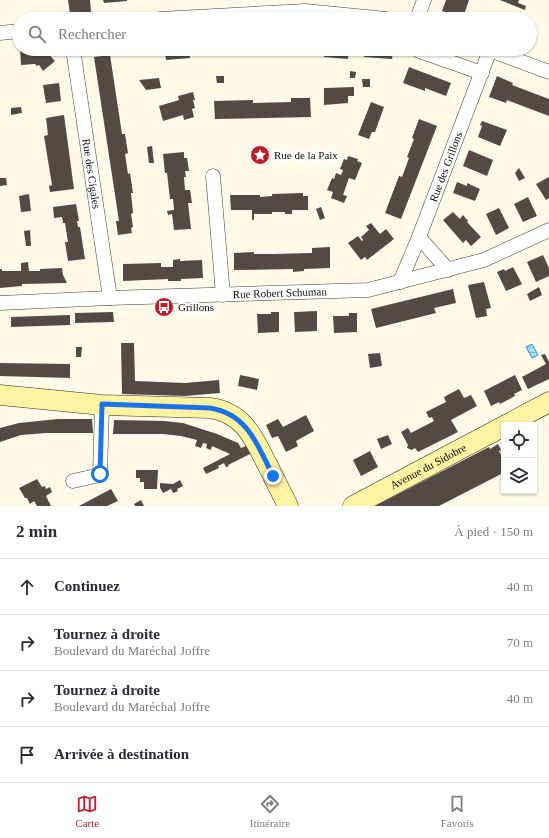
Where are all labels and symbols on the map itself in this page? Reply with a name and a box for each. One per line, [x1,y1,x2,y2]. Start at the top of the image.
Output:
street label: Rue des Grillons [427,130,464,203]
street label: Rue des Cigales [80,138,103,210]
place icon: Rue de la Paix [249,144,271,166]
place label: Rue de la Paix [274,149,338,161]
street label: Rue Robert Schuman [233,285,328,300]
bus stop icon: Grillons [153,296,175,318]
place label: Grillons [178,301,214,313]
street label: Avenue du Sidobre [388,441,468,491]
route start [91,465,109,483]
route end [264,467,282,485]

